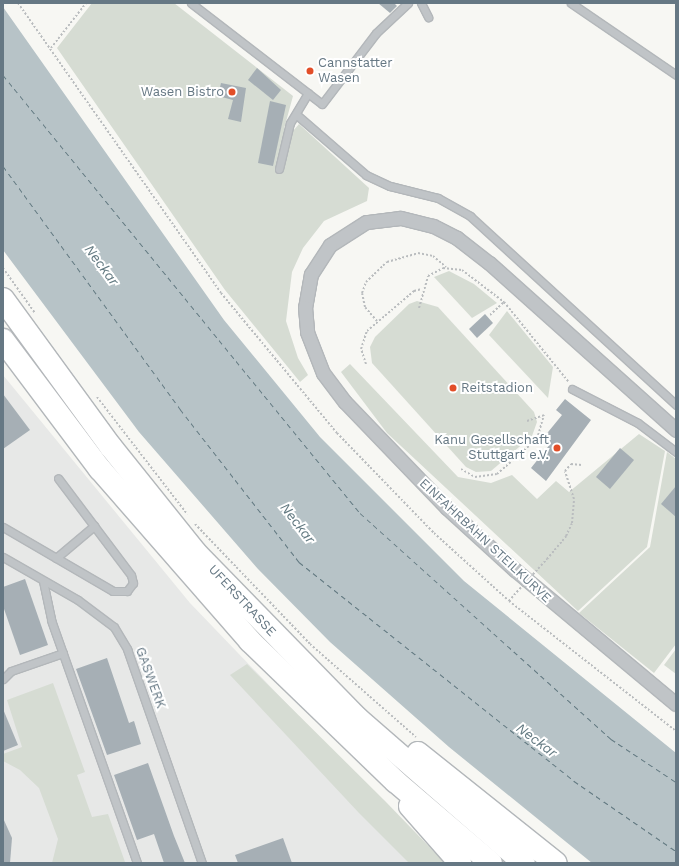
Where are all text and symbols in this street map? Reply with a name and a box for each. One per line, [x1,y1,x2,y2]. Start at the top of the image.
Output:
place label: Cannstatter Wasen [318,56,393,87]
marker: Cannstatter Wasen [305,66,315,76]
place label: Wasen Bistro [141,84,224,100]
marker: Wasen Bistro [227,87,237,97]
water label: Neckar [81,241,123,289]
place label: Reitstadion [461,380,533,396]
marker: Reitstadion [448,383,458,393]
place label: Kanu Gesellschaft Stuttgart e.V. [434,433,549,464]
marker: Kanu Gesellschaft Stuttgart e.V. [552,443,562,453]
street label: EINFAHRBAHN STEILKURVE [416,476,554,606]
water label: Neckar [277,499,319,547]
street label: UFERSTRASSE [205,562,279,640]
street label: GASWERK [132,645,168,711]
water label: Neckar [513,719,561,761]

